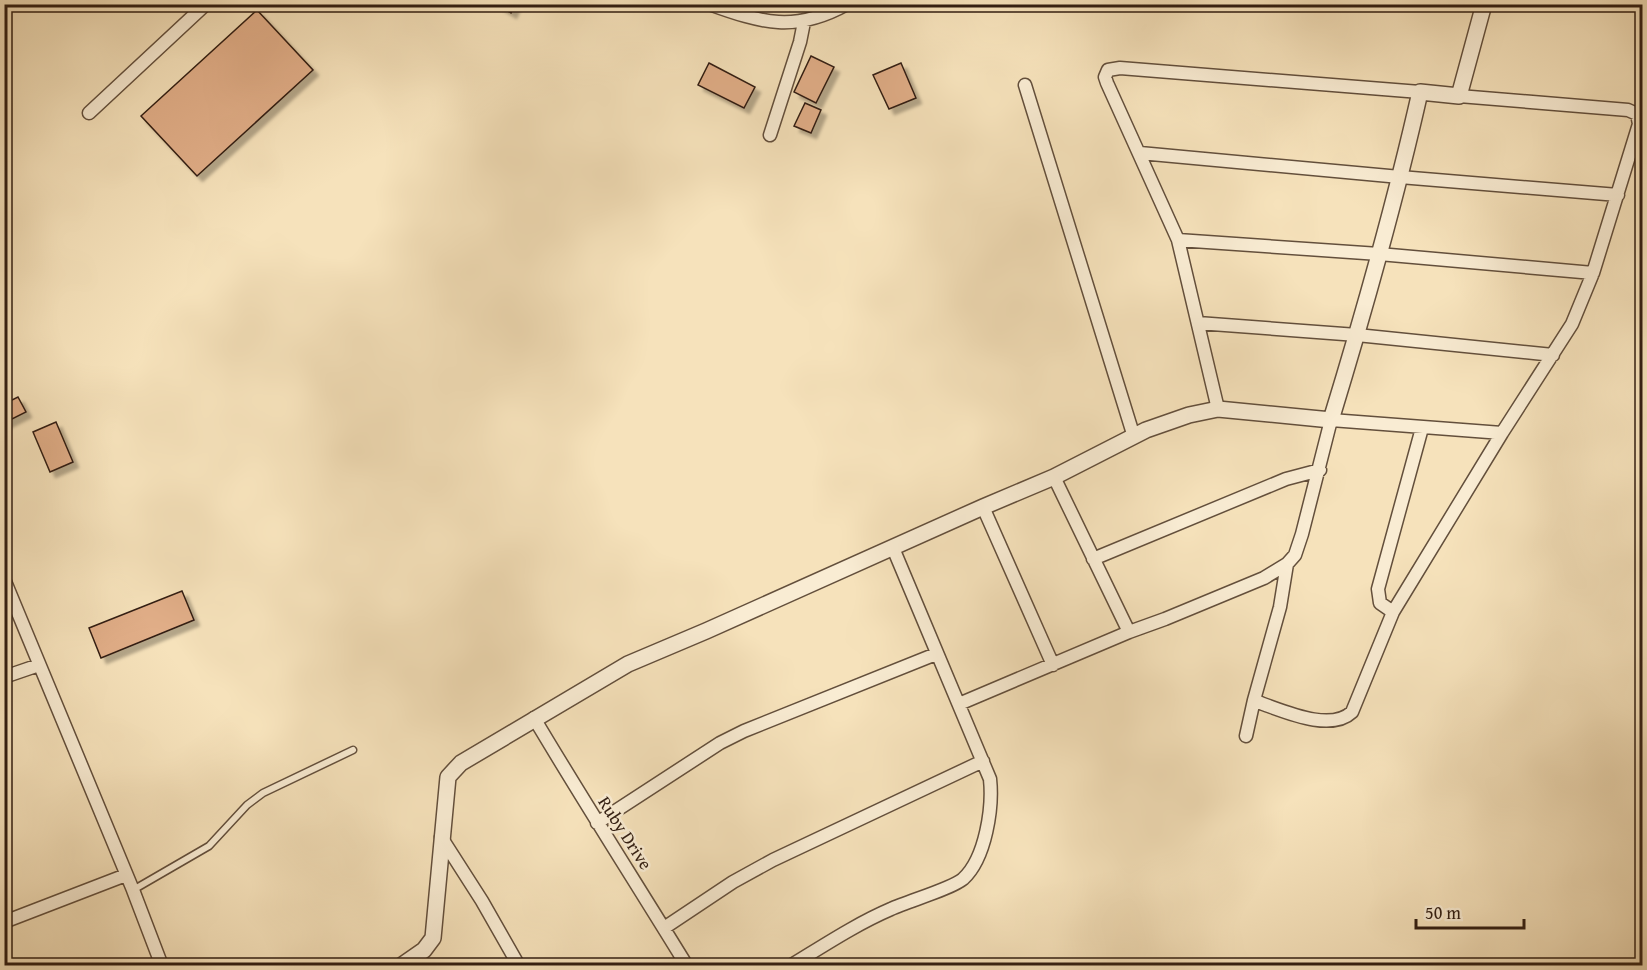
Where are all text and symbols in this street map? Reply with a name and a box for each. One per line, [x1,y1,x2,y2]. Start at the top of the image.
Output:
street label: Ruby Drive [592,791,659,875]
scale bar [1416,892,1524,930]
text: 50 m [1425,899,1461,926]

